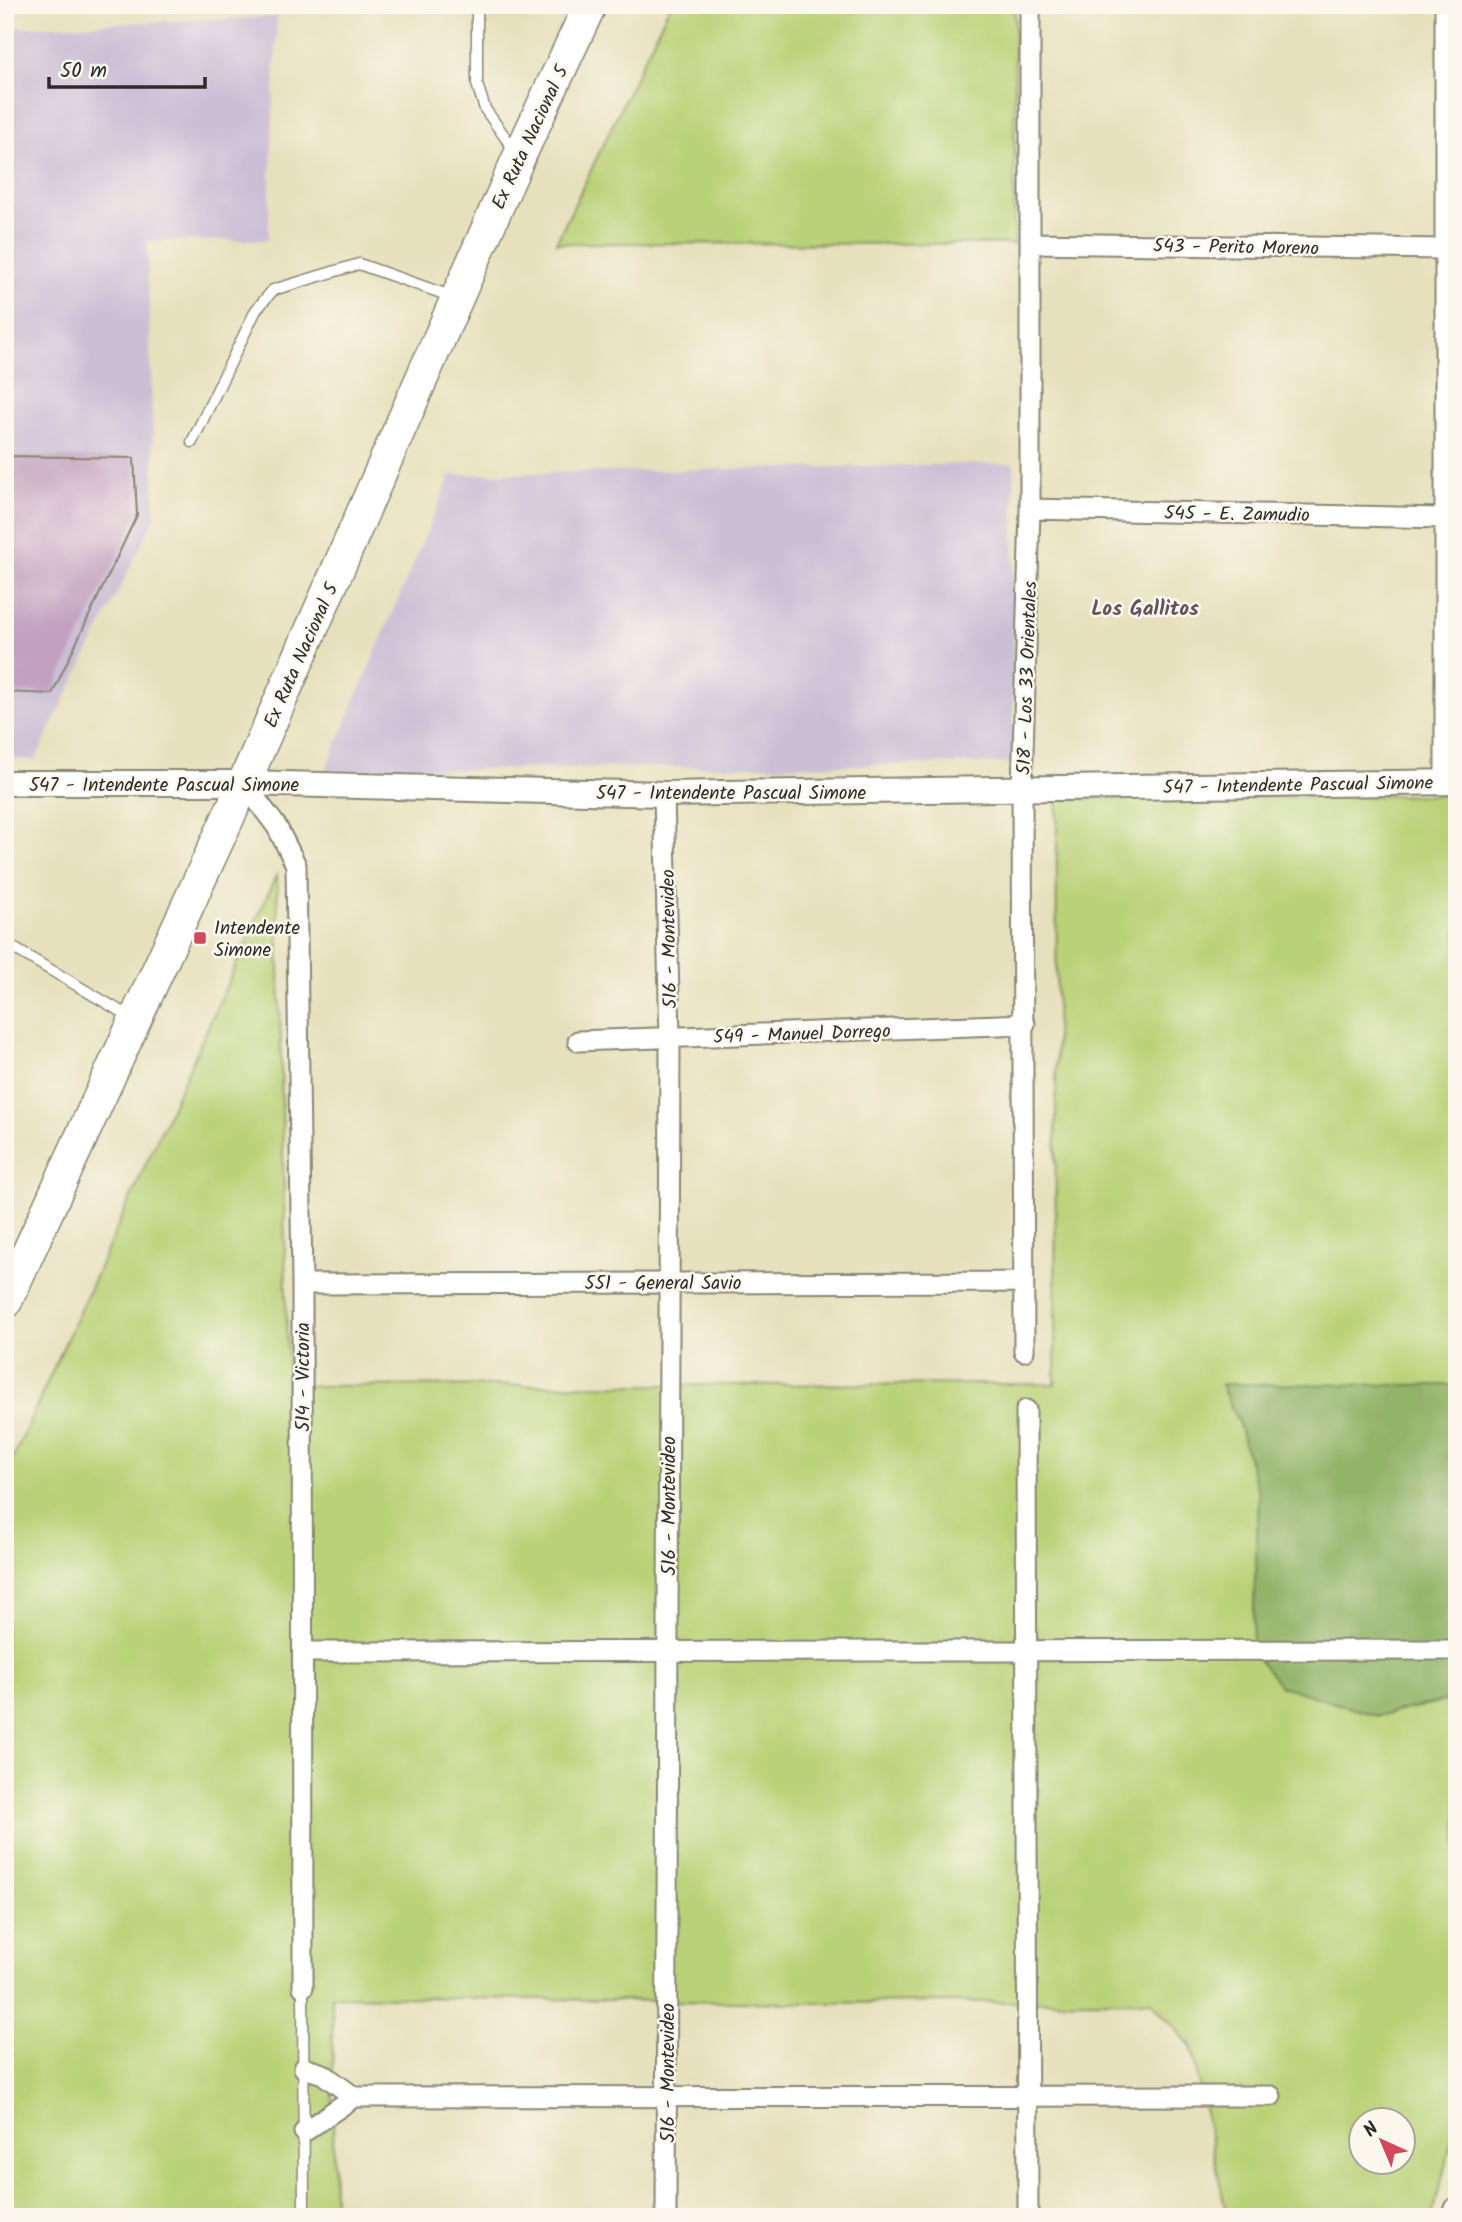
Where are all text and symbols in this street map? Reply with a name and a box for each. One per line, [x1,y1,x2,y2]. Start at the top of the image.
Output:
scale bar [49,46,205,90]
text: 50 m [60,55,107,88]
street label: Ex Ruta Nacional 5 [484,59,578,215]
street label: 543 - Perito Moreno [1153,232,1319,264]
street label: 545 - E. Zamudio [1164,499,1310,531]
street label: Ex Ruta Nacional 5 [256,577,348,733]
street label: 518 - Los 33 Orientales [1010,580,1046,776]
district label: Los Gallitos [1091,593,1199,626]
street label: 547 - Intendente Pascual Simone [1163,769,1434,803]
street label: 547 - Intendente Pascual Simone [29,771,300,801]
street label: 547 - Intendente Pascual Simone [596,779,867,809]
street label: 516 - Montevideo [654,869,686,1009]
place label: Intendente Simone [214,914,301,966]
marker: Intendente Simone [192,930,208,946]
street label: 549 - Manuel Dorrego [713,1017,891,1053]
street label: 551 - General Savio [585,1269,741,1299]
street label: 514 - Victoria [289,1322,319,1432]
street label: 516 - Montevideo [655,1436,685,1576]
street label: 516 - Montevideo [654,2003,684,2143]
north arrow [1346,2106,1416,2176]
text: N [1357,2115,1386,2145]

